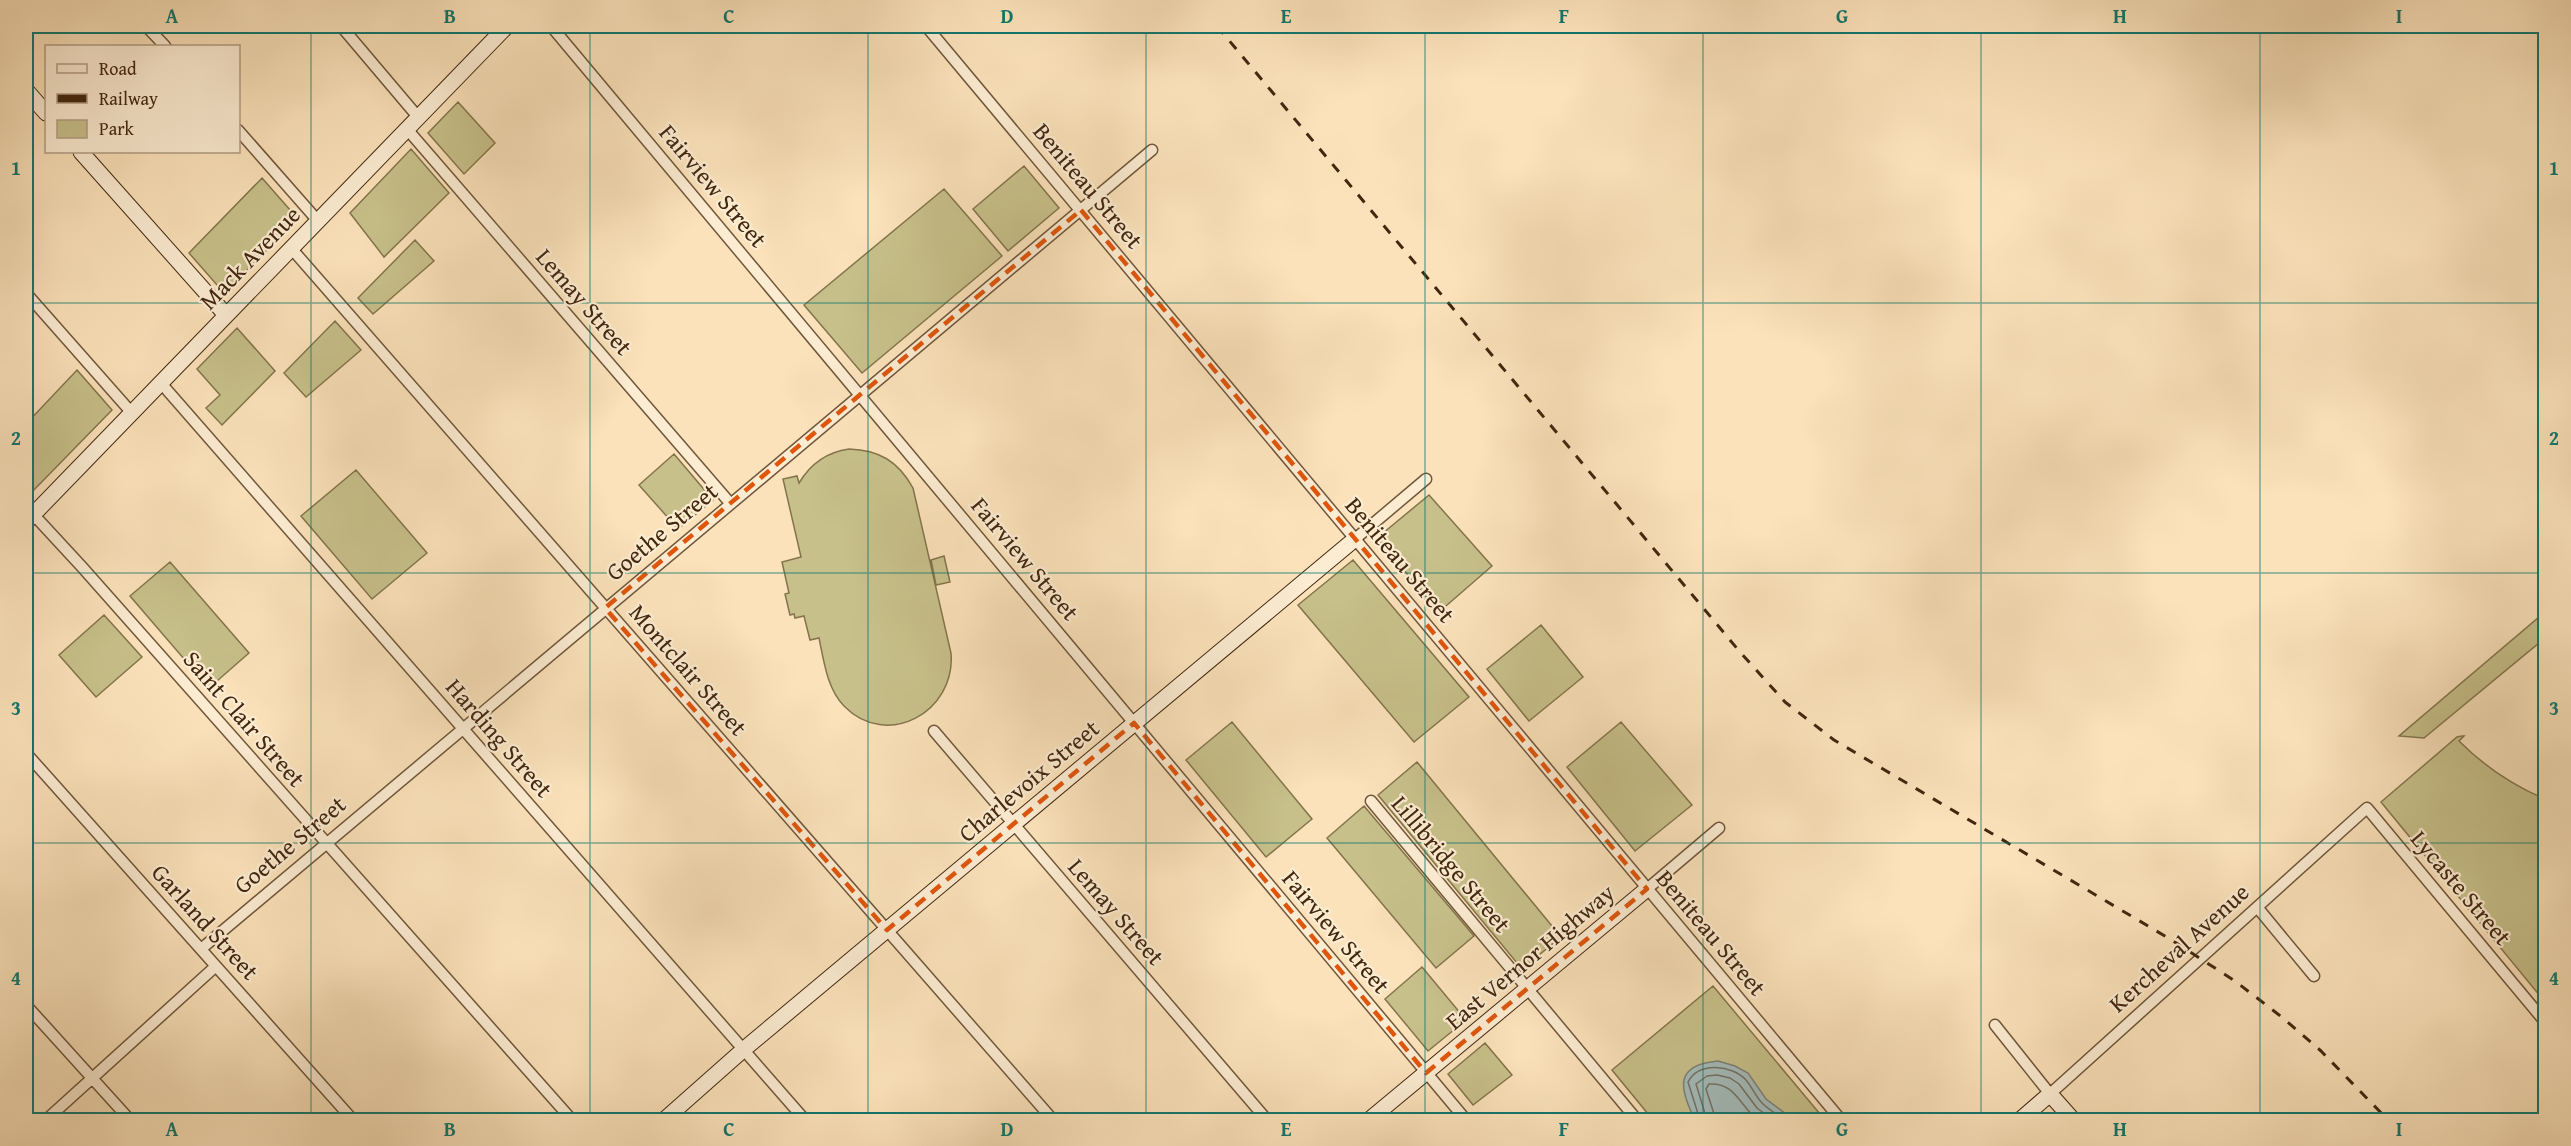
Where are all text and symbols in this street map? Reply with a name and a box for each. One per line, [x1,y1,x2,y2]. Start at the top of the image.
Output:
text: A [166,1,179,30]
text: B [444,1,456,30]
text: C [723,1,735,30]
text: D [1000,1,1014,30]
text: E [1281,1,1292,30]
text: F [1559,1,1569,30]
text: G [1836,1,1848,30]
text: H [2113,1,2127,30]
text: I [2396,1,2402,30]
legend [45,45,240,153]
text: Road [99,55,137,82]
text: Railway [99,85,158,112]
text: Park [99,115,135,142]
street label: Beniteau Street [1025,115,1152,257]
street label: Fairview Street [651,116,776,255]
text: 1 [11,153,21,182]
text: 1 [2549,153,2559,182]
street label: Mack Avenue [191,198,308,317]
street label: Lemay Street [528,240,641,363]
text: 2 [11,423,21,452]
text: 2 [2549,423,2559,452]
street label: Goethe Street [598,474,726,589]
street label: Fairview Street [963,489,1088,628]
street label: Beniteau Street [1337,489,1464,631]
street label: Montclair Street [621,596,756,744]
street label: Saint Clair Street [175,643,314,795]
street label: Harding Street [438,670,561,805]
text: 3 [11,693,21,722]
text: 3 [2549,693,2559,722]
street label: Charlevoix Street [951,711,1107,850]
street label: Goethe Street [226,787,354,902]
street label: Lillibridge Street [1383,787,1520,940]
street label: Lycaste Street [2403,822,2520,953]
street label: Lemay Street [1060,850,1173,973]
street label: Garland Street [144,856,267,988]
street label: Fairview Street [1274,862,1399,1001]
street label: Beniteau Street [1648,862,1775,1004]
street label: East Vernor Highway [1438,875,1622,1038]
street label: Kercheval Avenue [2101,875,2257,1020]
text: 4 [11,963,21,992]
text: 4 [2549,963,2559,992]
text: A [166,1114,179,1143]
text: B [444,1114,456,1143]
text: C [723,1114,735,1143]
text: D [1000,1114,1014,1143]
text: E [1281,1114,1292,1143]
text: F [1559,1114,1569,1143]
text: G [1836,1114,1848,1143]
text: H [2113,1114,2127,1143]
text: I [2396,1114,2402,1143]

